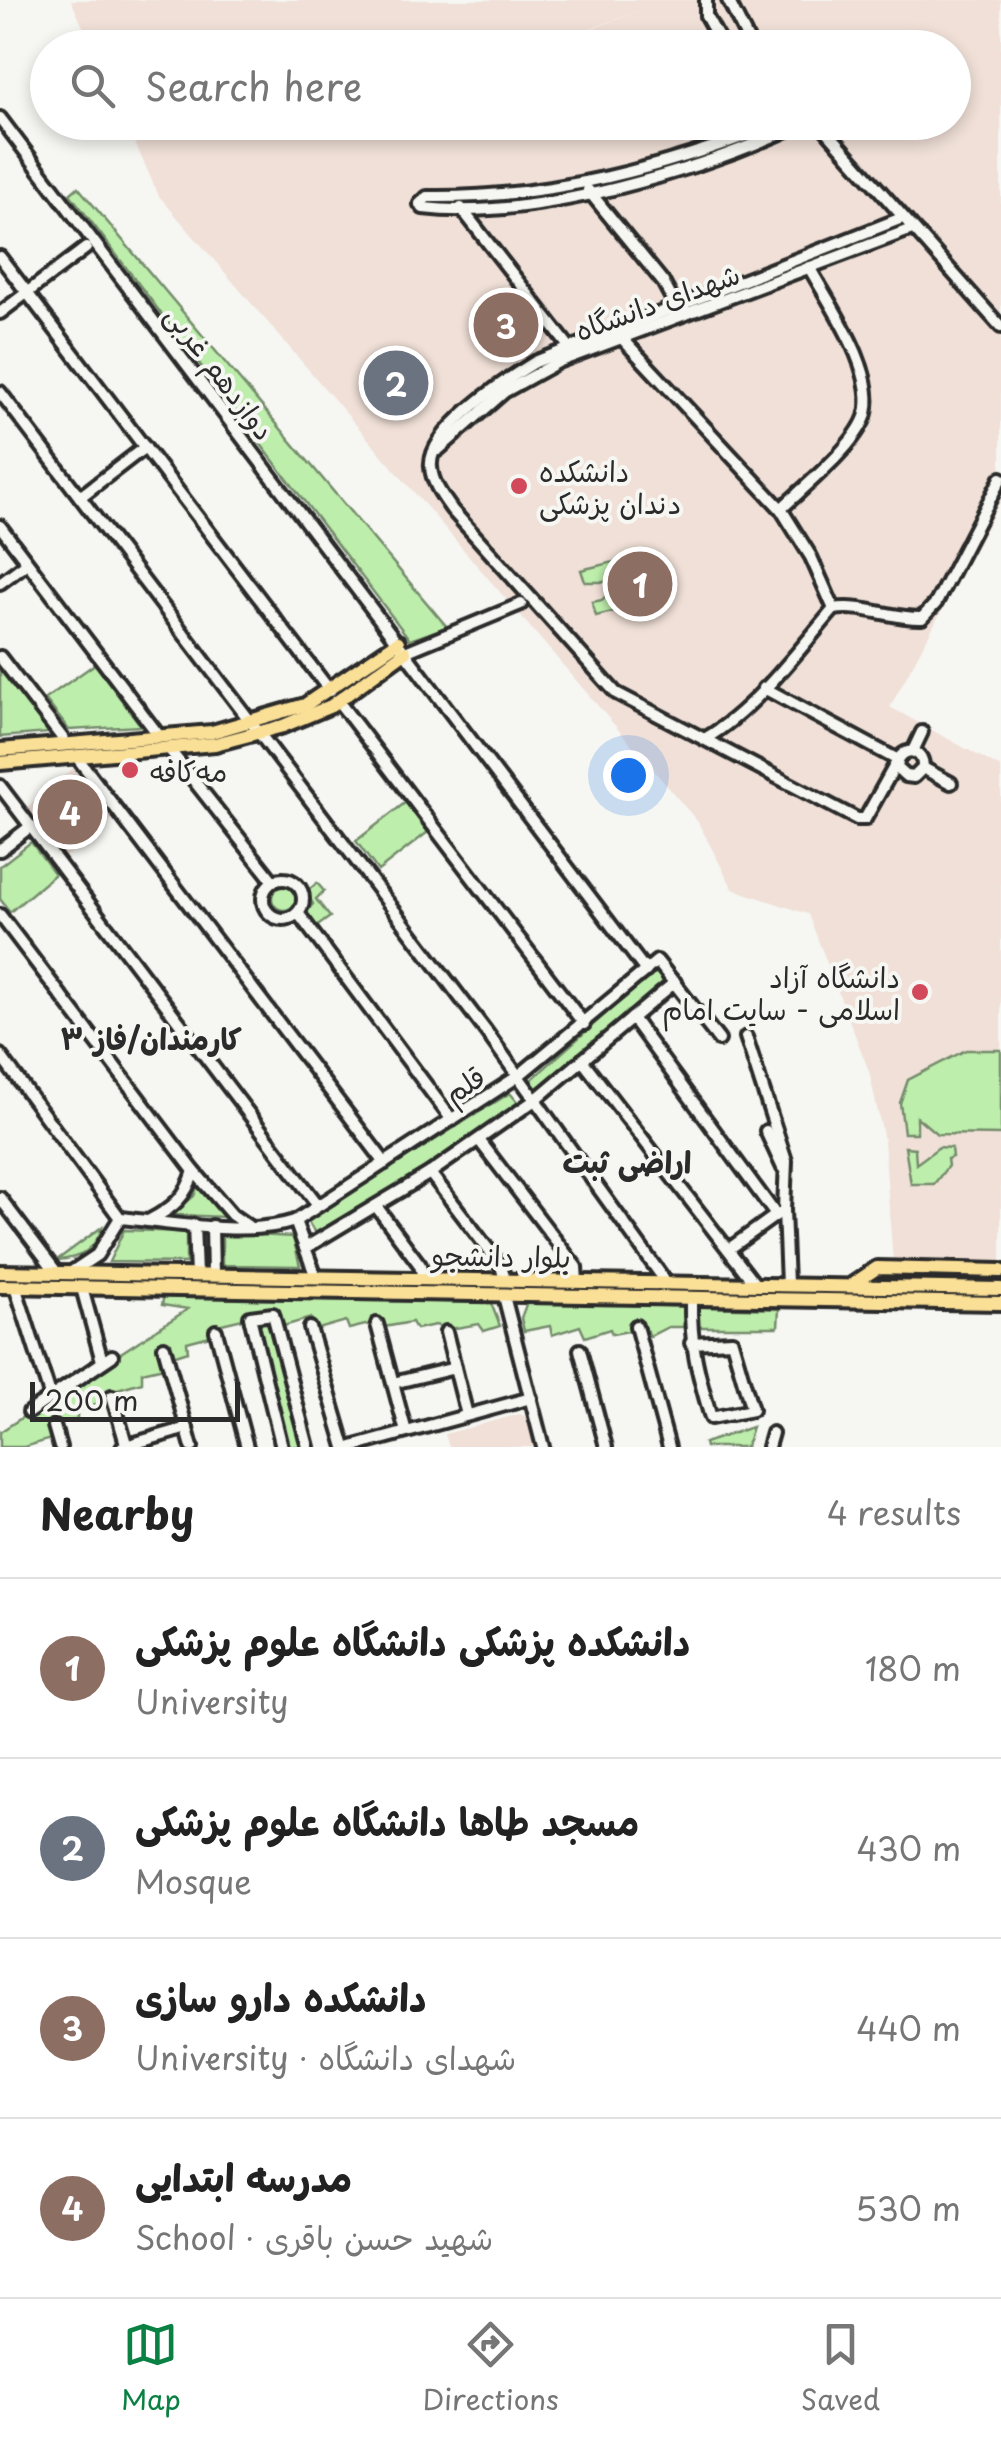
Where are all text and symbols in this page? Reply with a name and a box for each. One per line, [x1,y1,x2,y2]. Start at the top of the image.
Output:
search box [30,30,971,140]
text: Search here [145,57,362,114]
icon: search [65,58,120,113]
street label: شهدای دانشگاه [568,251,746,351]
pin: 3 [474,288,538,362]
street label: دوازدهم غربی [154,295,286,450]
pin: 2 [364,346,428,420]
place label: دانشکده دندان پزشکی [539,449,681,524]
marker: دانشکده دندان پزشکی [508,475,530,497]
pin: 1 [608,546,672,622]
place label: مه‌کافه [150,749,227,792]
your location [603,750,654,801]
marker: مه‌کافه [119,759,141,781]
pin: 4 [38,774,102,850]
place label: دانشگاه آزاد اسلامی - سایت امام [662,955,900,1032]
marker: دانشگاه آزاد اسلامی - سایت امام [909,981,931,1003]
district label: کارمندان/فاز ۳ [60,1015,243,1060]
street label: قلم [435,1055,494,1115]
district label: اراضی ثبت [563,1138,691,1183]
street label: بلوار دانشجو [430,1232,571,1278]
scale bar [30,1377,240,1422]
text: 200 m [45,1378,138,1421]
text: Nearby [40,1481,194,1544]
text: 4 results [827,1488,961,1536]
text: دانشکده پزشکی دانشگاه علوم پزشکی [135,1612,690,1669]
text: 1 [65,1644,80,1692]
text: 180 m [865,1644,961,1692]
text: University [135,1677,289,1725]
text: مسجد طاها دانشگاه علوم پزشکی [135,1792,639,1849]
text: 2 [61,1824,84,1872]
text: 430 m [856,1824,961,1872]
text: Mosque [135,1857,252,1905]
text: دانشکده دارو سازی [135,1968,427,2025]
text: 3 [62,2004,83,2052]
text: 440 m [856,2004,961,2052]
text: University · شهدای دانشگاه [135,2033,516,2081]
text: مدرسه ابتدایی [135,2148,352,2205]
text: 4 [62,2184,83,2232]
text: 530 m [855,2184,961,2232]
text: School · شهید حسن باقری [135,2213,493,2261]
tab: Map [121,2317,181,2420]
tab: Directions [423,2317,559,2420]
tab: Saved [801,2317,880,2420]

